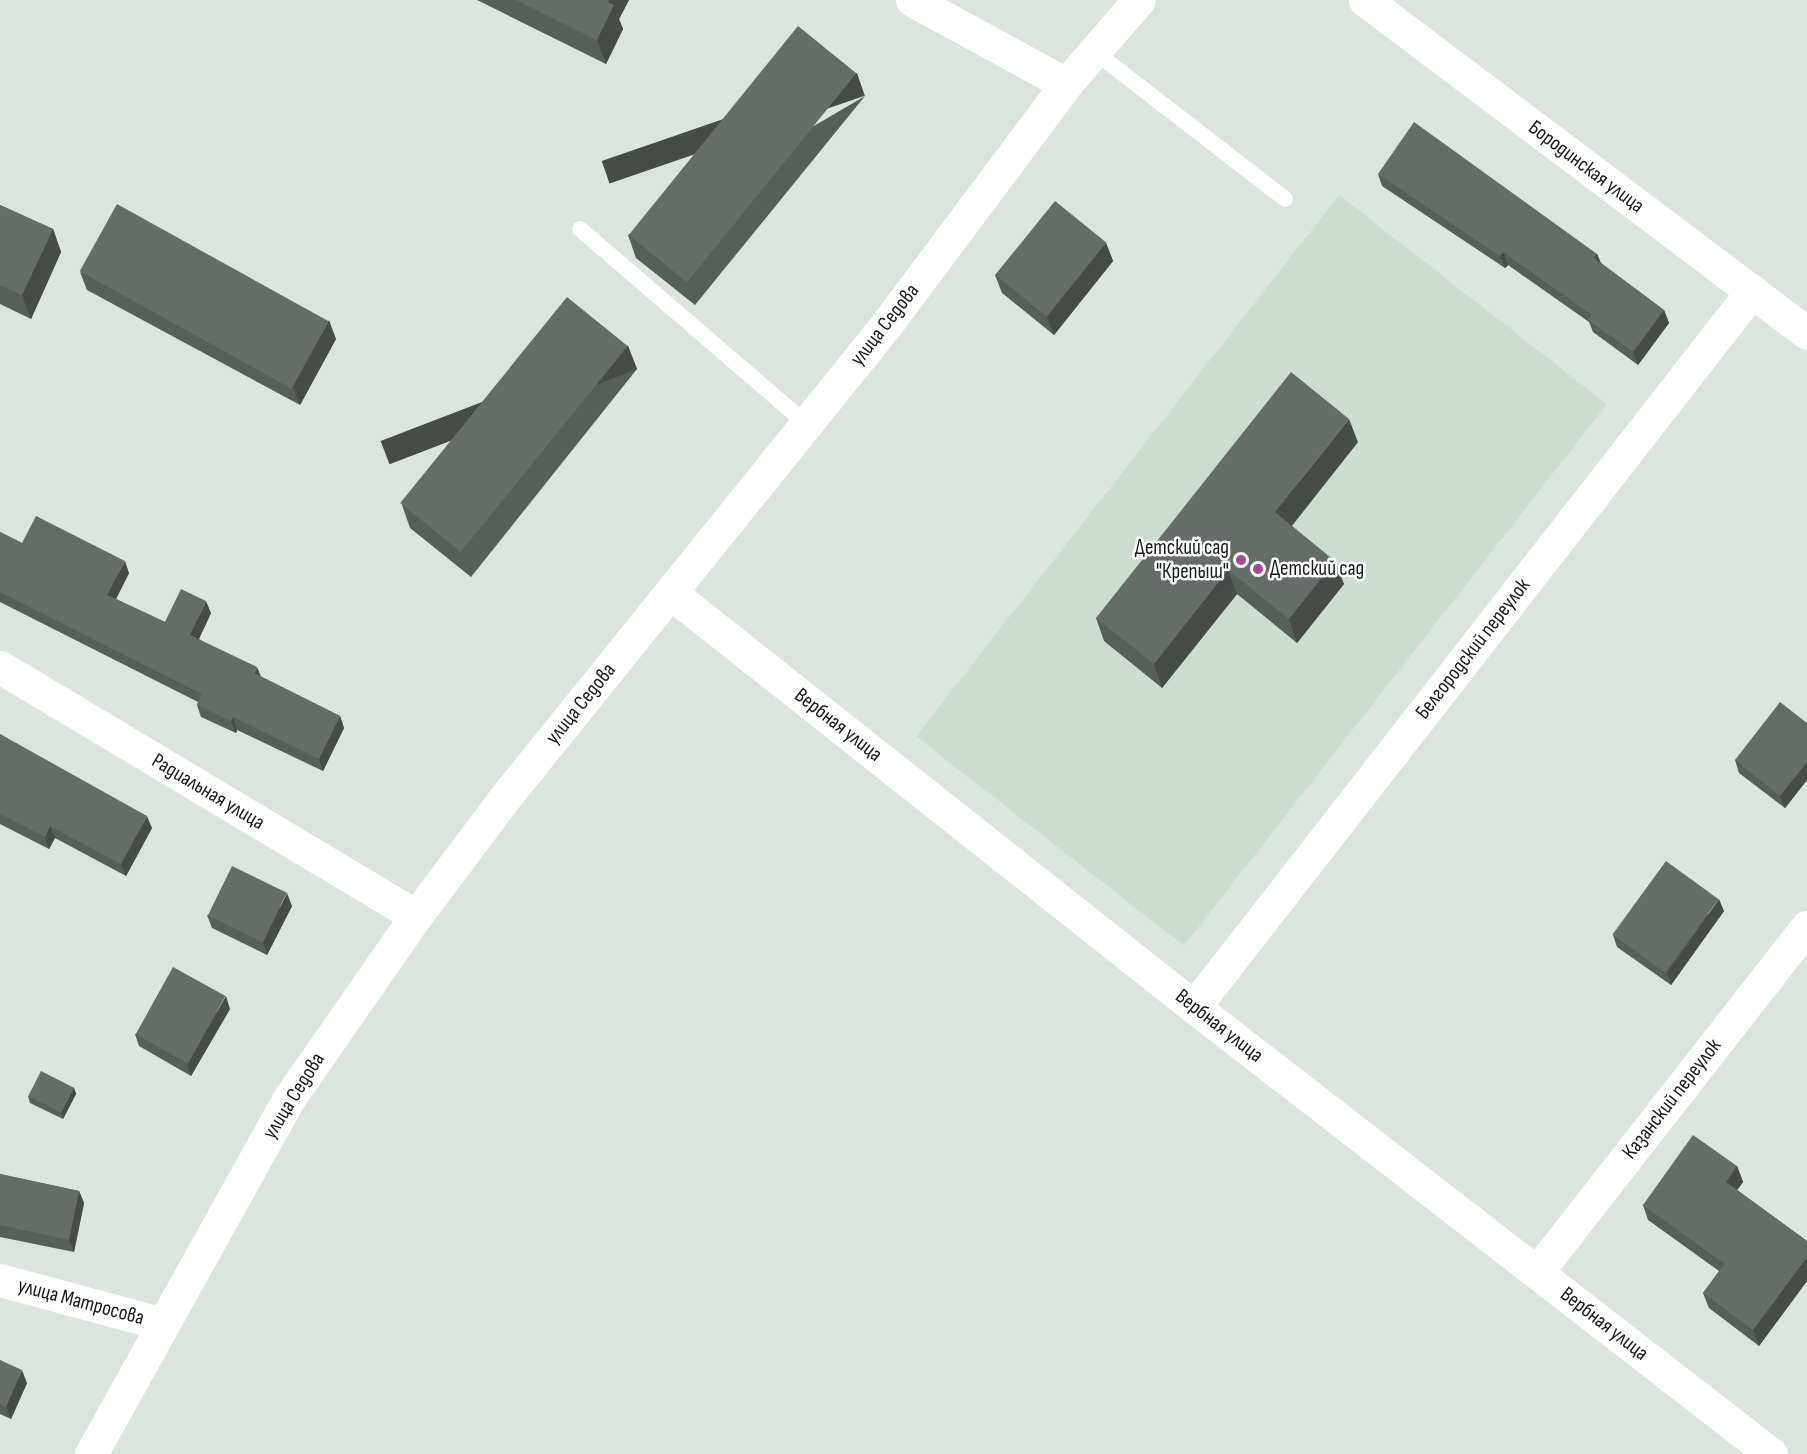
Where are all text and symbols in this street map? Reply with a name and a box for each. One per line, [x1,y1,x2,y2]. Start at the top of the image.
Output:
street label: Бородинская улица [1523,115,1649,219]
street label: улица Седова [845,279,925,371]
place label: Детский сад "Крепыш" [1135,535,1229,585]
marker: Детский сад "Крепыш" [1234,553,1248,567]
place label: Детский сад [1270,556,1364,582]
marker: Детский сад [1251,562,1265,576]
street label: Белгородский переулок [1410,574,1536,724]
street label: улица Седова [541,658,621,750]
street label: Вербная улица [789,683,887,767]
street label: Радиальная улица [147,748,269,836]
street label: Вербная улица [1170,984,1268,1068]
street label: Казанский переулок [1617,1034,1727,1164]
street label: улица Седова [258,1048,330,1144]
street label: улица Матросова [15,1273,147,1331]
street label: Вербная улица [1555,1282,1653,1366]

